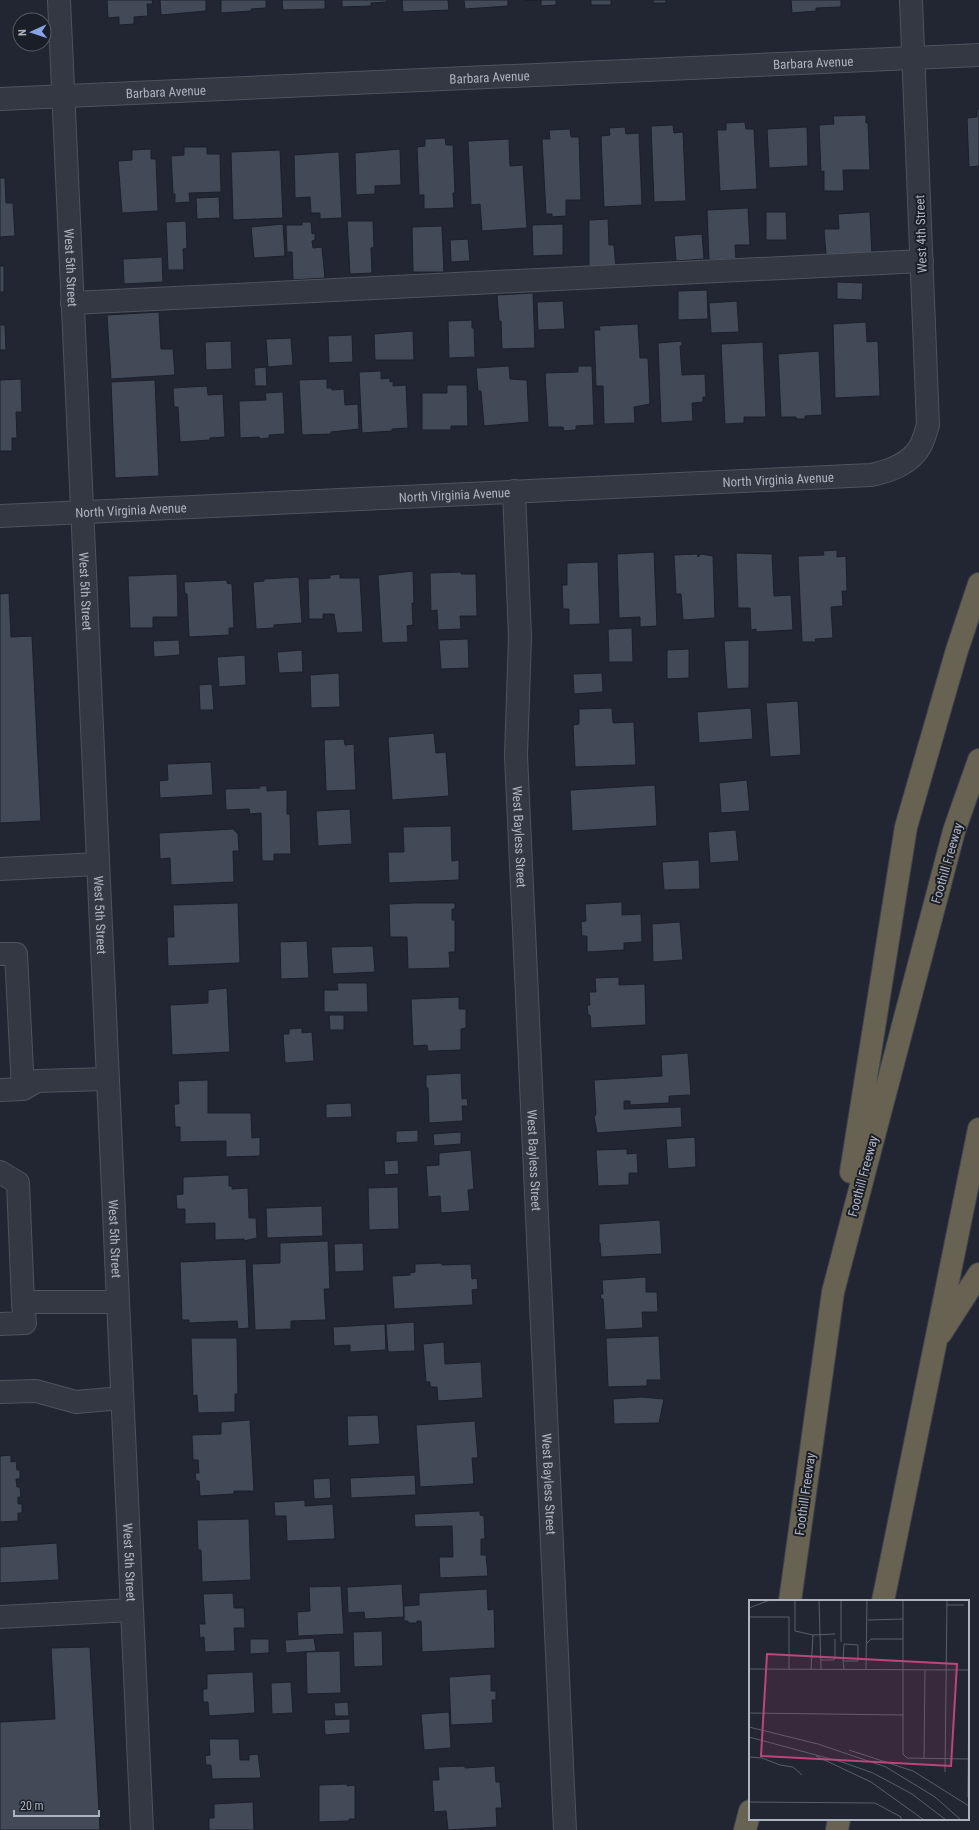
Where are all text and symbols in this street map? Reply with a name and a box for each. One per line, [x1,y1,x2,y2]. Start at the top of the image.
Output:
north arrow [12,12,52,52]
text: N [16,29,29,36]
street label: Barbara Avenue [773,53,854,72]
street label: Barbara Avenue [449,68,530,86]
street label: Barbara Avenue [125,82,206,101]
street label: West 4th Street [912,194,930,274]
street label: West 5th Street [62,228,80,307]
street label: North Virginia Avenue [722,469,834,489]
street label: North Virginia Avenue [398,484,511,505]
street label: North Virginia Avenue [75,500,187,520]
street label: West 5th Street [77,552,95,631]
street label: West Bayless Street [510,786,530,888]
street label: Foothill Freeway [928,820,966,905]
street label: West 5th Street [91,875,110,955]
street label: West Bayless Street [525,1109,544,1212]
street label: Foothill Freeway [845,1133,881,1218]
street label: West 5th Street [106,1199,124,1278]
street label: West Bayless Street [539,1433,559,1535]
street label: Foothill Freeway [792,1451,818,1536]
street label: West 5th Street [121,1523,139,1602]
inset map [749,1600,969,1820]
scale bar [14,1792,99,1818]
text: 20 m [20,1799,44,1813]

